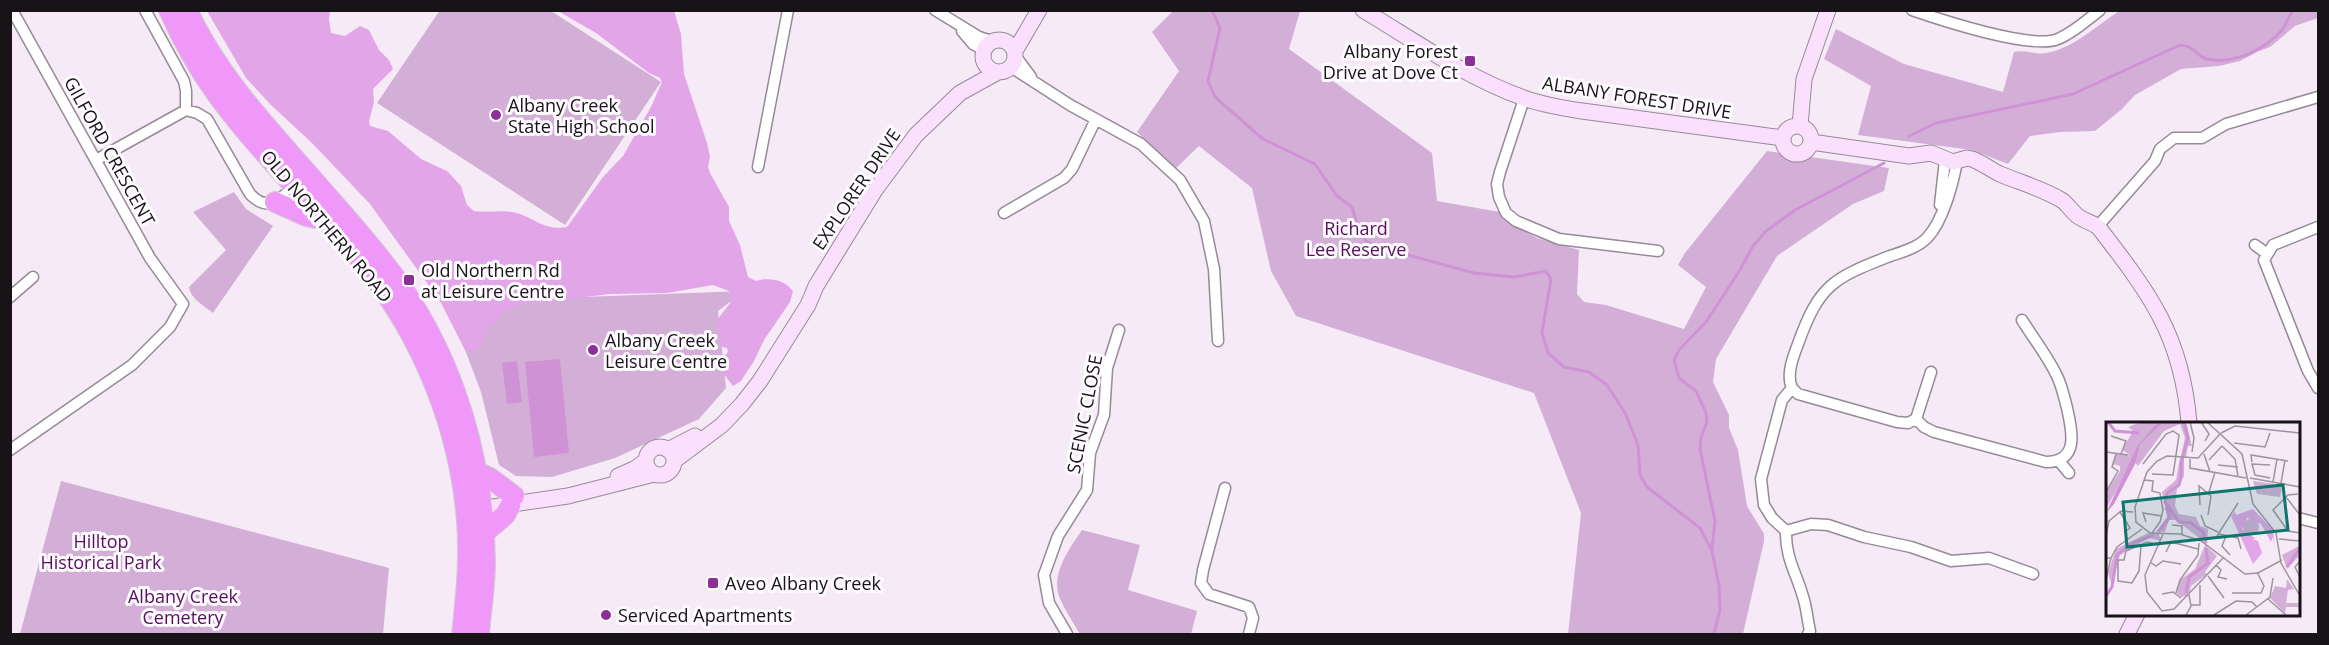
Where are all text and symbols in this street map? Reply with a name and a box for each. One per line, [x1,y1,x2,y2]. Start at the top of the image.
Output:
place label: Albany Forest Drive at Dove Ct [1323,39,1458,84]
marker: Albany Forest Drive at Dove Ct [1463,54,1477,68]
street label: ALBANY FOREST DRIVE [1541,70,1733,124]
street label: GILFORD CRESCENT [59,72,161,230]
place label: Albany Creek State High School [508,93,655,138]
marker: Albany Creek State High School [489,108,503,122]
street label: EXPLORER DRIVE [807,124,905,254]
street label: OLD NORTHERN ROAD [256,145,398,307]
park label: Richard Lee Reserve [1306,216,1406,261]
place label: Old Northern Rd at Leisure Centre [421,258,564,303]
marker: Old Northern Rd at Leisure Centre [402,273,416,287]
place label: Albany Creek Leisure Centre [605,328,727,373]
marker: Albany Creek Leisure Centre [586,343,600,357]
street label: SCENIC CLOSE [1061,353,1107,475]
inset map [2106,422,2299,615]
park label: Hilltop Historical Park [40,529,162,574]
place label: Aveo Albany Creek [725,571,882,595]
marker: Aveo Albany Creek [706,576,720,590]
park label: Albany Creek Cemetery [128,584,239,629]
place label: Serviced Apartments [618,603,792,627]
marker: Serviced Apartments [599,608,613,622]

